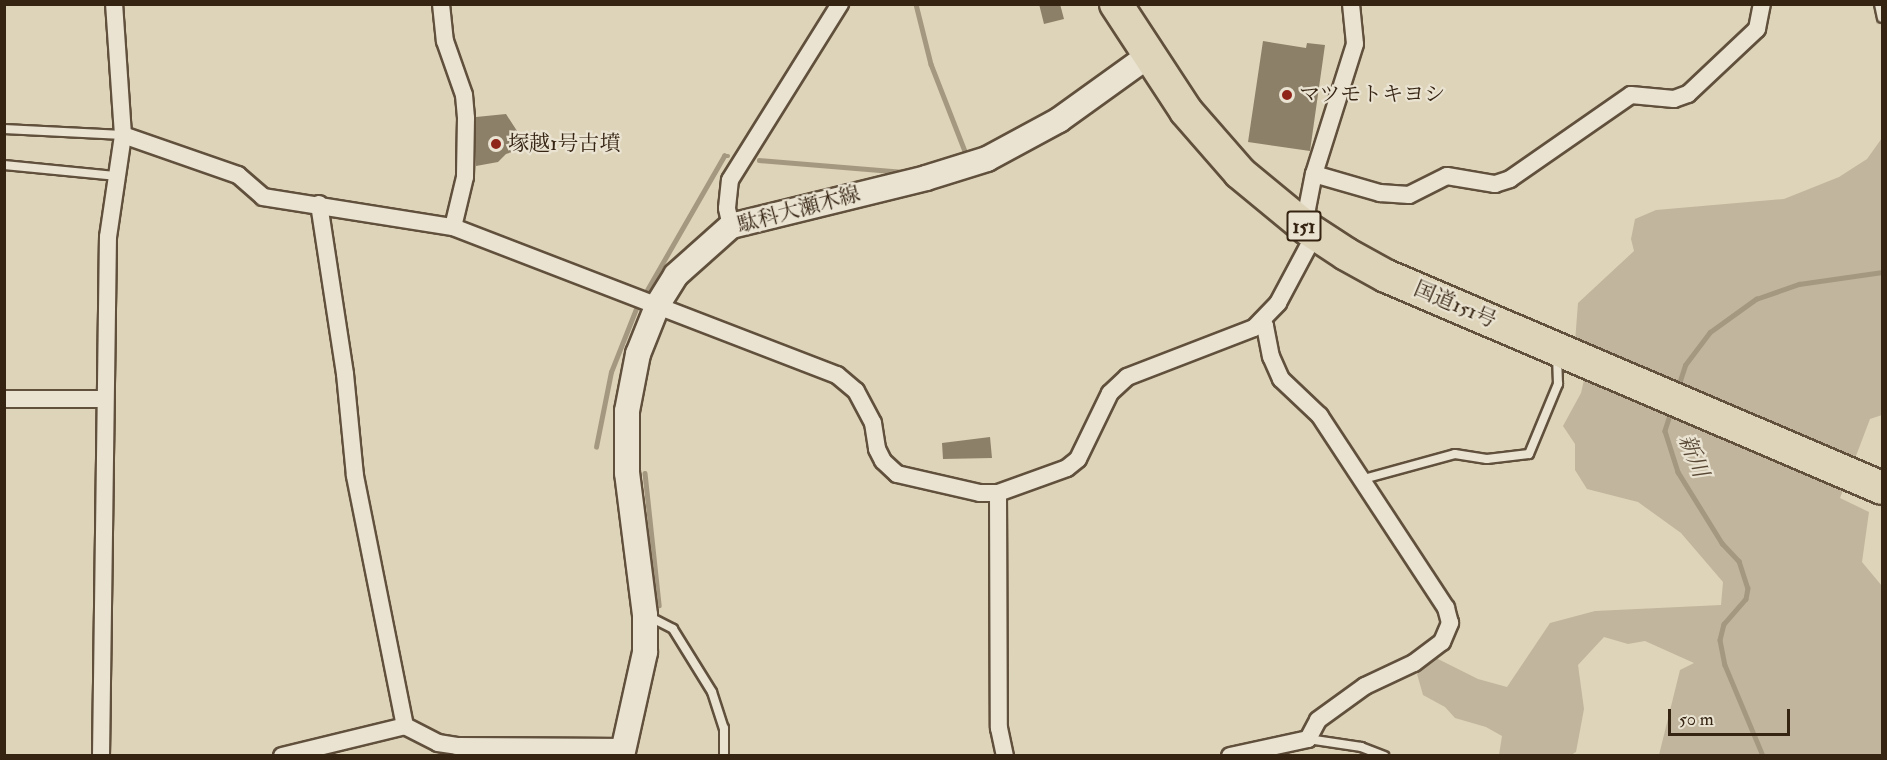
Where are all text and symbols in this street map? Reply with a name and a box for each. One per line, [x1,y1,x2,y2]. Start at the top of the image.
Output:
place label: マツモトキヨシ [1299,82,1446,108]
marker: マツモトキヨシ [1280,88,1294,102]
place label: 塚越1号古墳 [508,131,620,157]
marker: 塚越1号古墳 [489,137,503,151]
street label: 駄科大瀬木線 [735,182,863,238]
road number: 151 [1286,209,1322,243]
street label: 国道151号 [1410,276,1500,334]
water label: 新川 [1673,431,1713,481]
scale bar [1671,697,1792,735]
text: 50 m [1679,708,1714,731]

